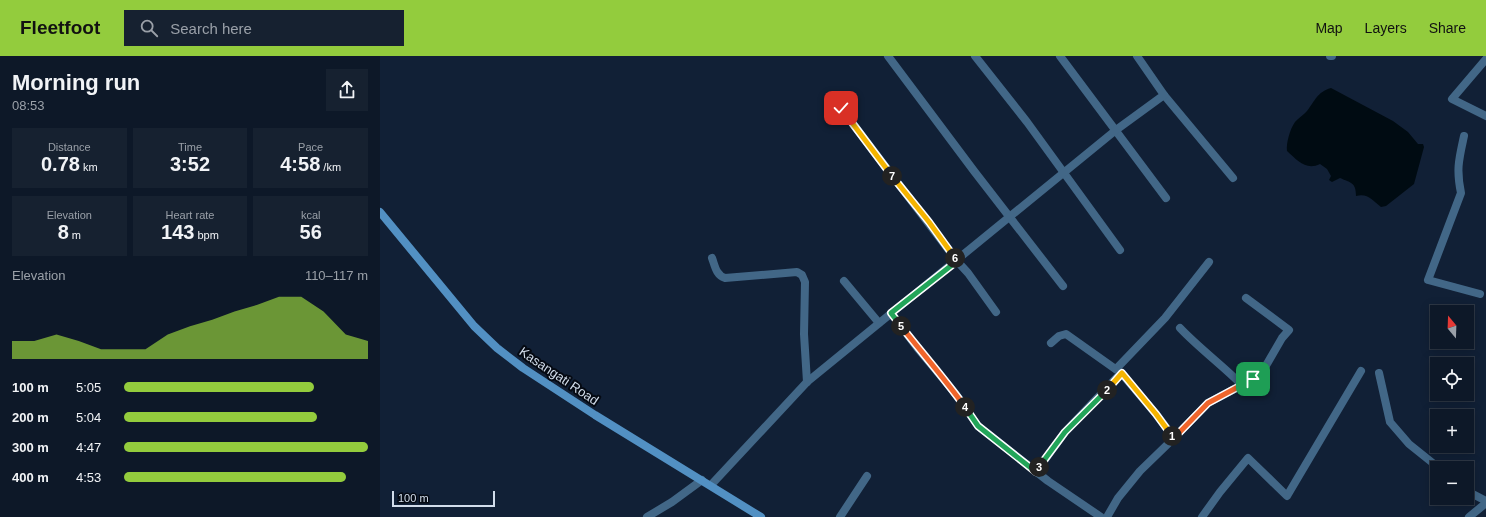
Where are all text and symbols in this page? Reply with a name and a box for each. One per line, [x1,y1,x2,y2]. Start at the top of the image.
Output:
search box [124,10,404,46]
text: Fleetfoot [20,17,100,38]
icon: search [138,17,160,39]
text: Search here [170,20,252,37]
text: Map [1315,20,1343,36]
text: Layers [1365,20,1407,36]
text: Share [1429,20,1466,36]
button: share [326,69,368,111]
text: Morning run [12,70,140,95]
pin [824,91,858,125]
icon: check [830,97,852,119]
text: 08:53 [12,98,45,113]
text: Distance [48,141,91,153]
text: Time [178,141,202,153]
text: Pace [298,141,323,153]
text: 0.78 [41,153,80,175]
text: 3:52 [170,153,210,175]
text: 4:58 [280,153,320,175]
text: km [80,161,98,173]
text: /km [320,161,341,173]
pin: 7 [882,166,902,186]
text: 7 [889,170,895,182]
text: Elevation [47,209,92,221]
text: Heart rate [166,209,214,221]
text: kcal [301,209,320,221]
text: 8 [58,221,69,243]
text: 143 [161,221,194,243]
text: 56 [300,221,322,243]
text: m [69,229,81,241]
text: bpm [194,229,219,241]
pin: 6 [945,248,965,268]
text: 6 [952,252,958,264]
text: Elevation [12,268,65,283]
text: 110–117 m [305,268,368,283]
north arrow [1430,305,1474,349]
map controls [1430,305,1474,505]
pin: 5 [891,316,911,336]
text: 5 [898,320,904,332]
street label: Kasangati Road [516,344,602,408]
button: locate [1430,357,1474,401]
pin [1236,362,1270,396]
icon: arrive [1242,368,1264,390]
text: 100 m [12,380,49,395]
text: 5:05 [76,380,101,395]
pin: 2 [1097,380,1117,400]
text: 2 [1104,384,1110,396]
pin: 4 [955,397,975,417]
text: 4 [962,401,968,413]
button: + [1430,409,1474,453]
text: 200 m [12,410,49,425]
text: 5:04 [76,410,101,425]
pin: 1 [1162,426,1182,446]
text: 1 [1169,430,1175,442]
text: 300 m [12,440,49,455]
text: 4:47 [76,440,101,455]
pin: 3 [1029,457,1049,477]
text: 3 [1036,461,1042,473]
button: − [1430,461,1474,505]
text: 400 m [12,470,49,485]
text: 4:53 [76,470,101,485]
scale bar [392,489,495,508]
text: 100 m [398,492,429,504]

